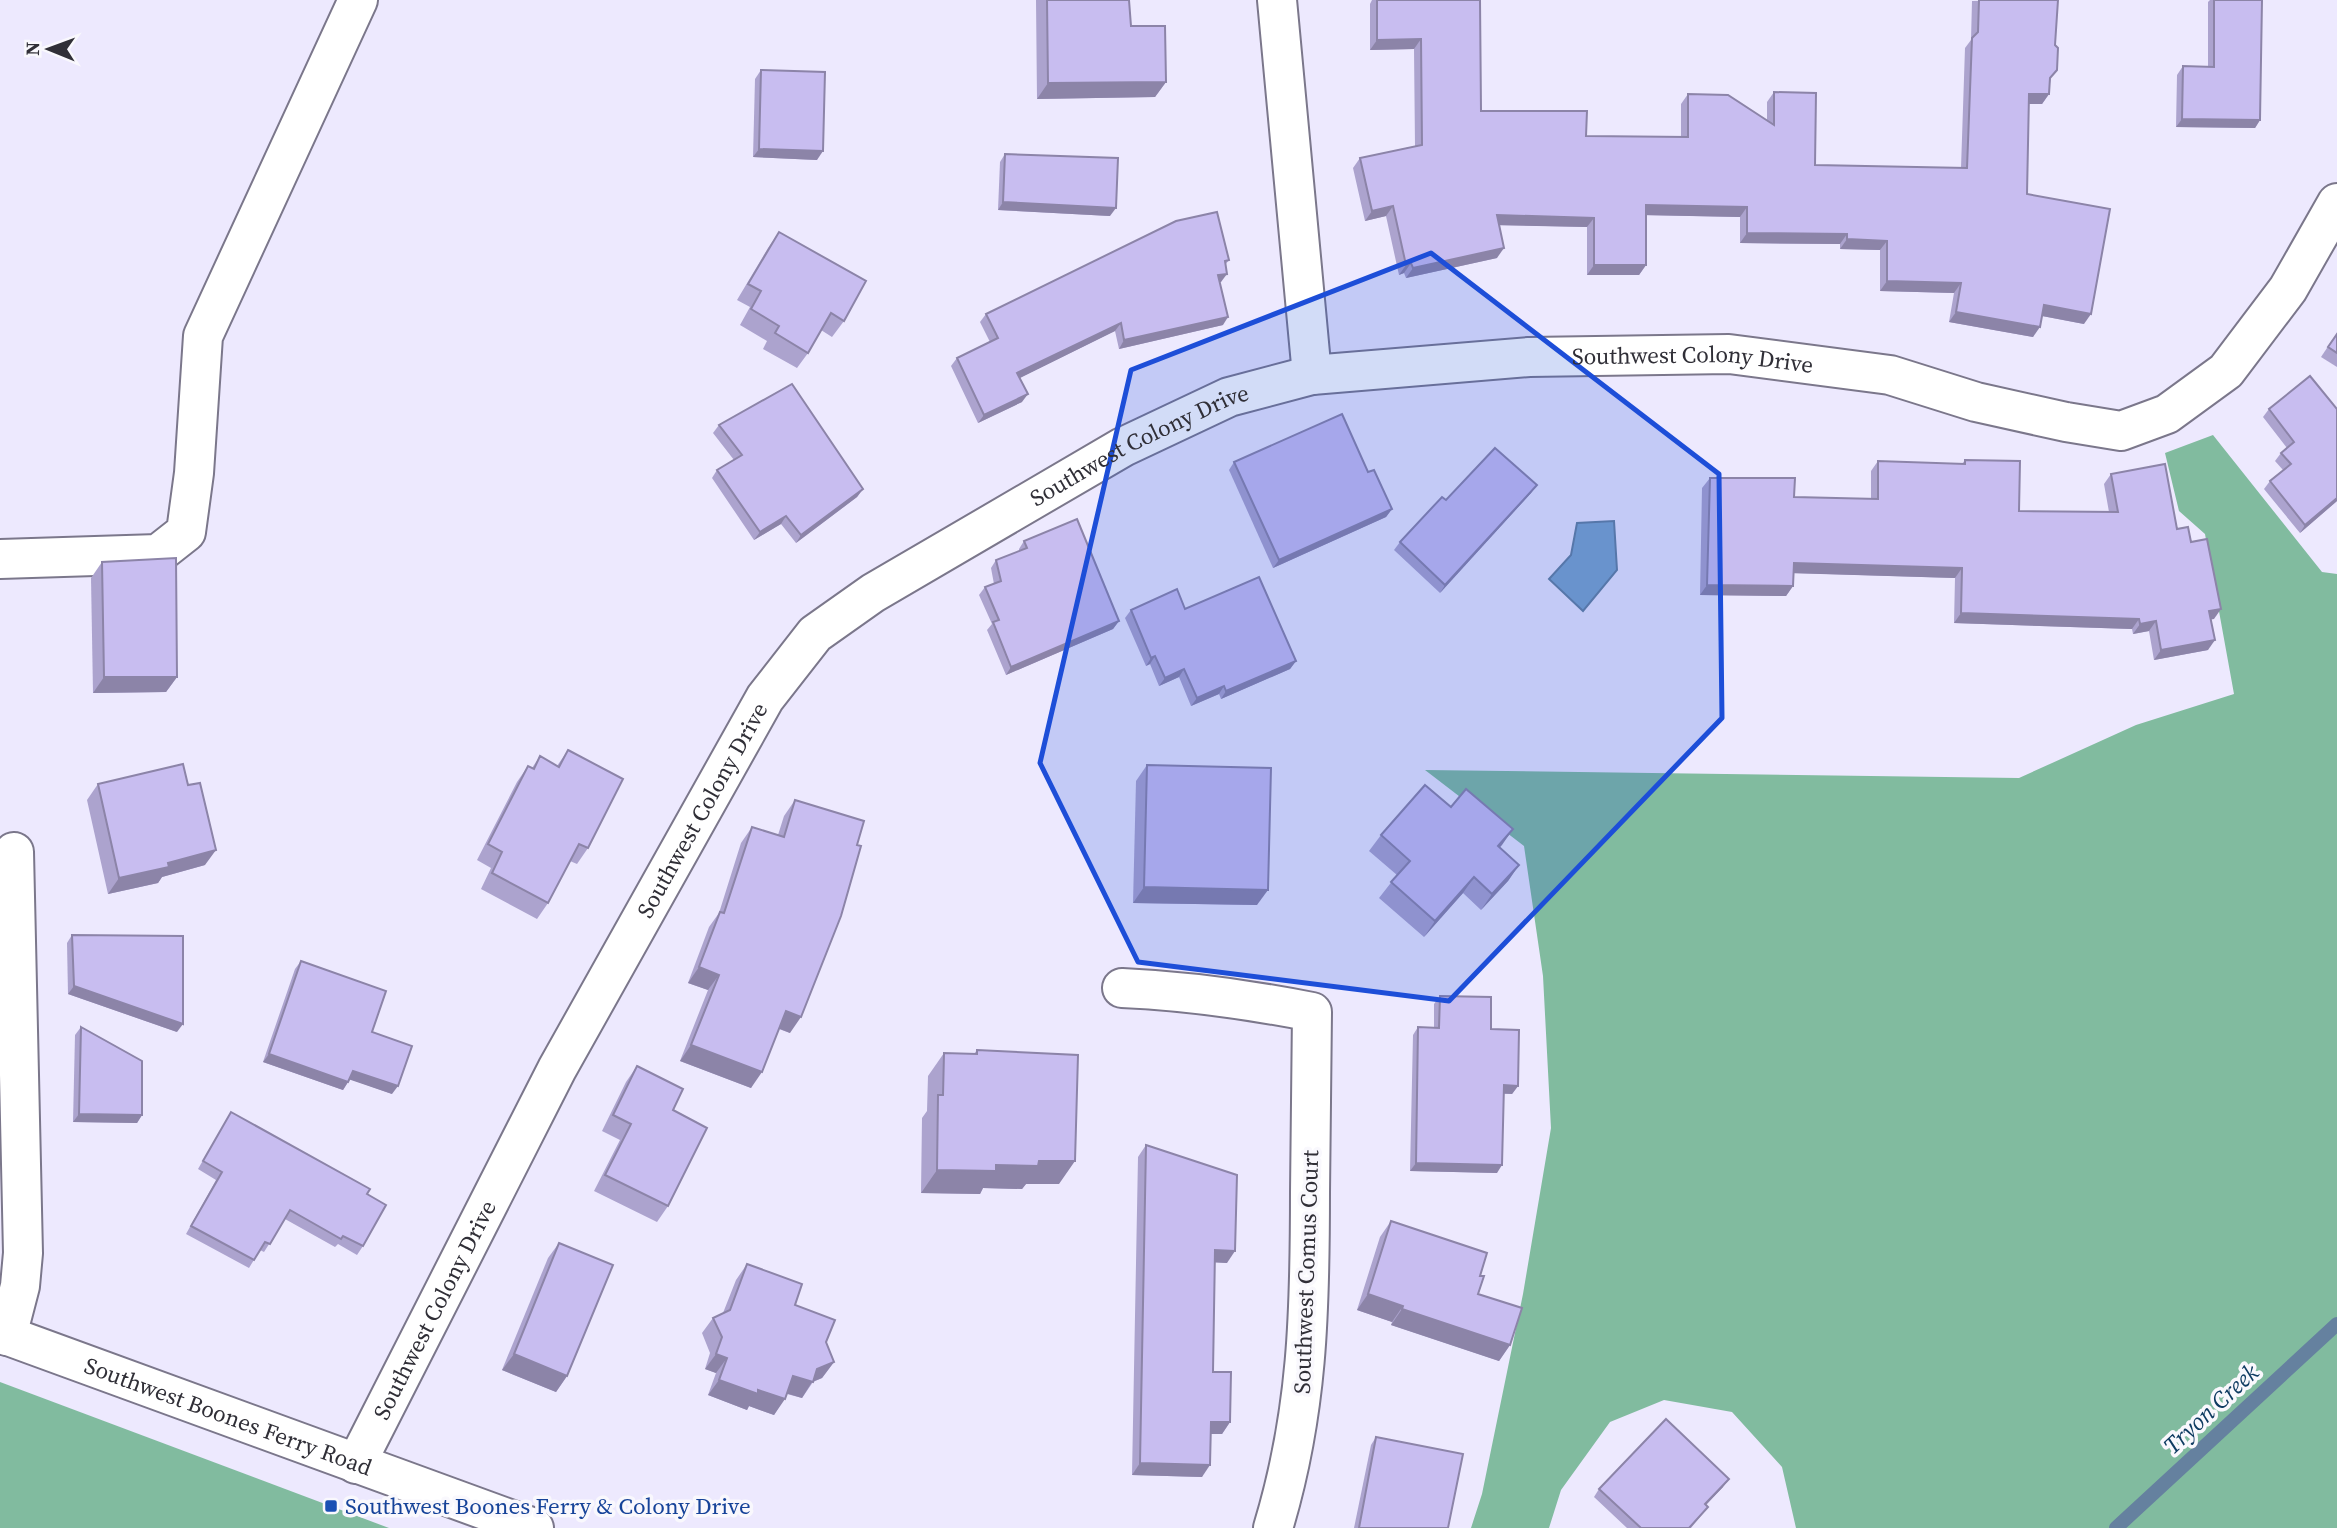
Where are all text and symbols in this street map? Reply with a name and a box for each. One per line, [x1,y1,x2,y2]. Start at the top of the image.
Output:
north arrow [14,14,84,84]
text: N [19,41,45,56]
street label: Southwest Colony Drive [1572,338,1815,381]
street label: Southwest Colony Drive [1024,377,1252,514]
street label: Southwest Colony Drive [629,697,775,924]
street label: Southwest Comus Court [1286,1149,1326,1395]
street label: Southwest Colony Drive [365,1195,504,1425]
street label: Southwest Boones Ferry Road [80,1349,376,1483]
water label: Tryon Creek [2156,1356,2266,1461]
place label: Southwest Boones Ferry & Colony Drive [345,1490,751,1522]
marker: Southwest Boones Ferry & Colony Drive [323,1498,339,1514]

